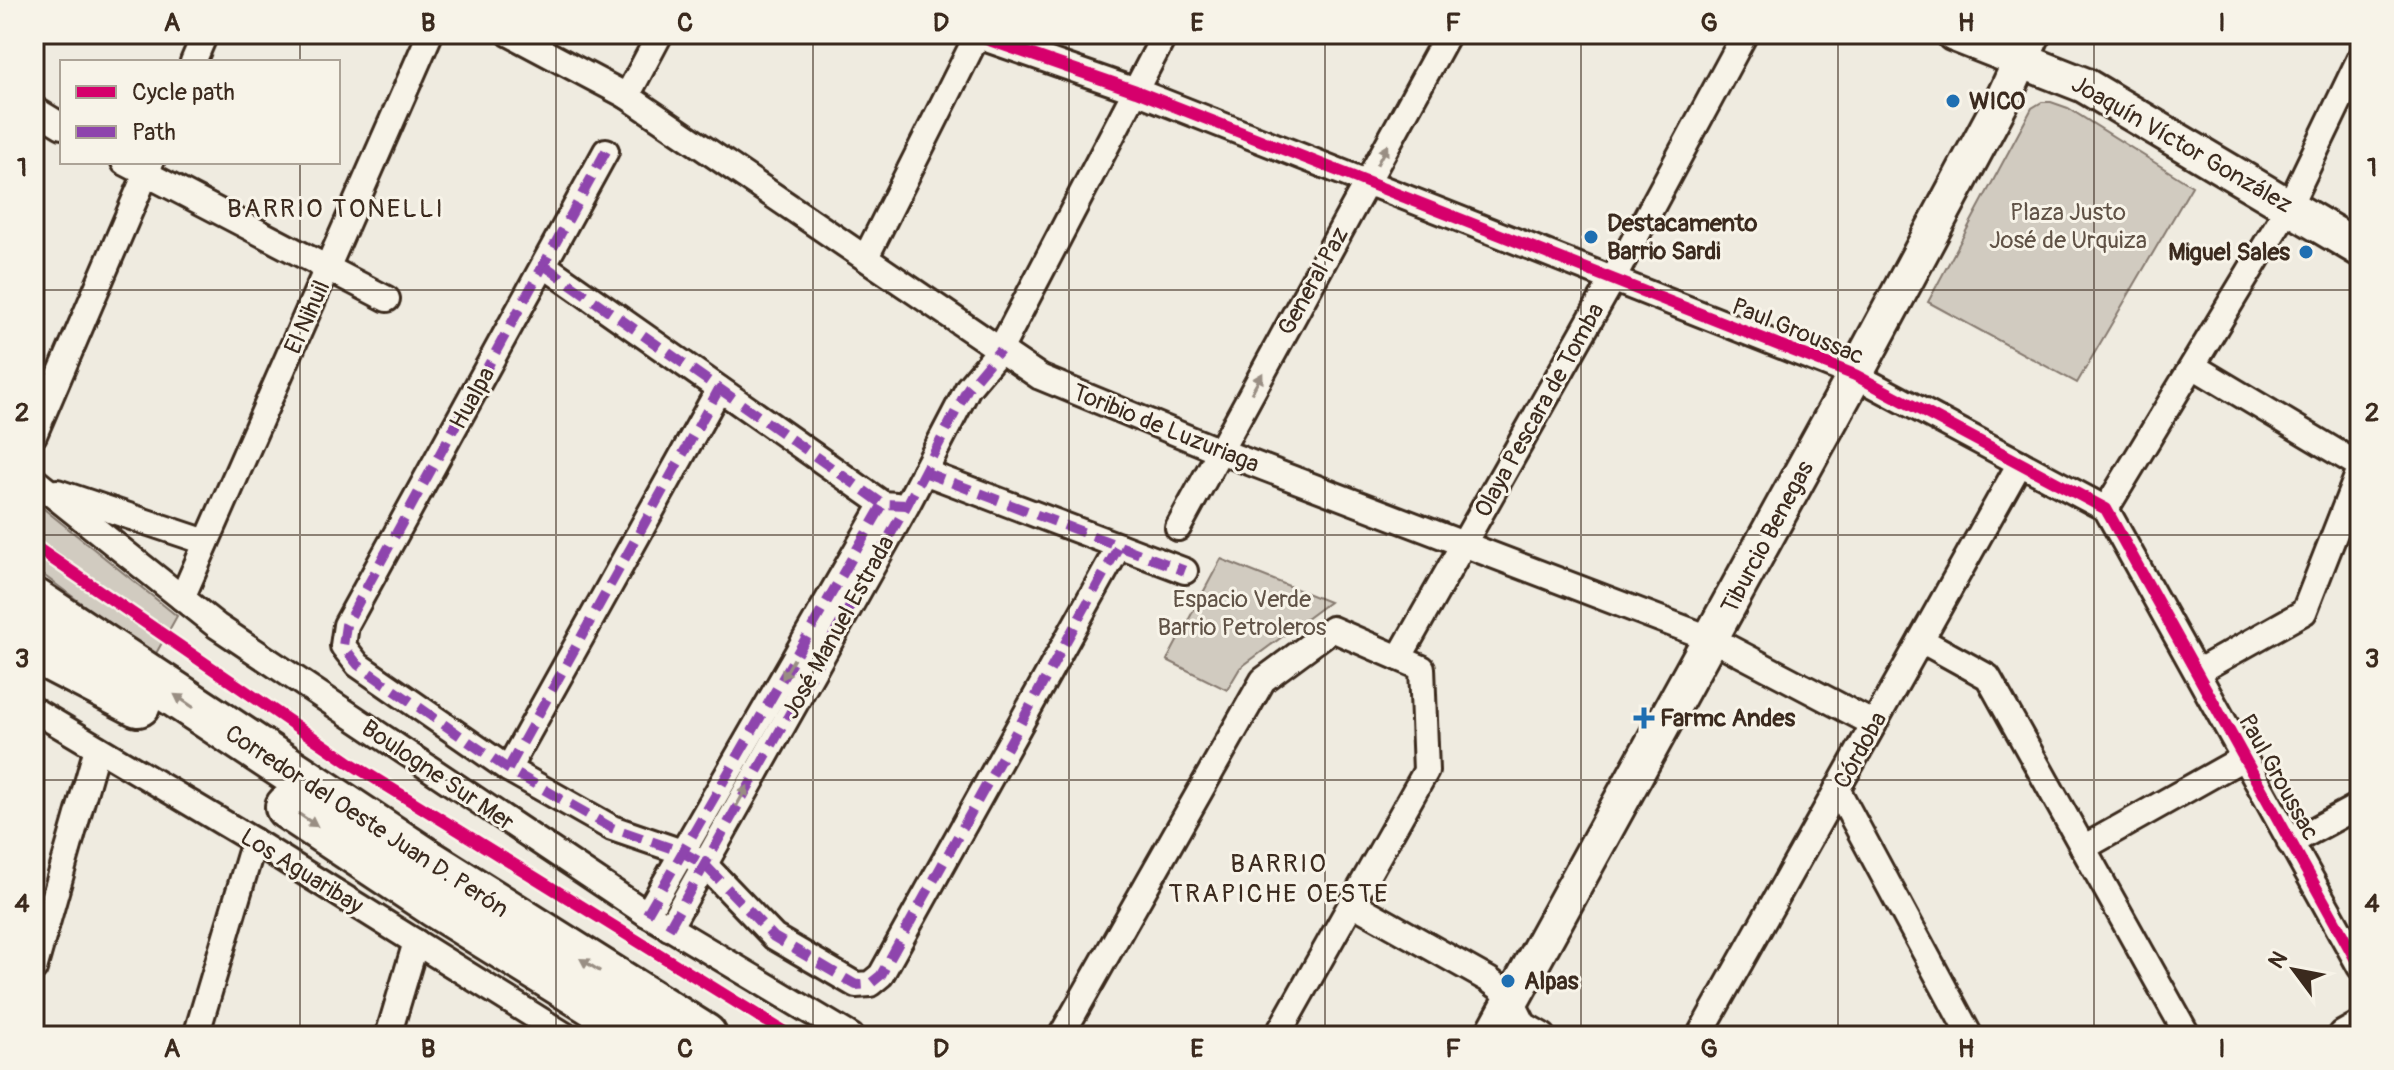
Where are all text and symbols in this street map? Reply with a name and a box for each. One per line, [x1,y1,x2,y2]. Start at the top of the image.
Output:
text: A [164,7,181,39]
text: B [421,7,435,39]
text: C [677,7,693,39]
text: D [933,7,949,39]
text: E [1190,7,1204,39]
text: F [1445,7,1461,39]
text: G [1700,7,1718,39]
text: H [1958,7,1974,39]
text: I [2218,7,2226,39]
legend [60,60,340,164]
street label: Joaquín Víctor González [2066,69,2297,219]
text: Cycle path [132,78,235,107]
place label: WICO [1969,87,2025,116]
marker: WICO [1944,92,1962,110]
text: Path [132,118,176,147]
one-way arrow [1376,143,1389,166]
text: 1 [17,152,27,184]
text: 1 [2367,152,2377,184]
district label: BARRIO TONELLI [227,193,445,225]
park label: Plaza Justo José de Urquiza [1989,198,2147,255]
place label: Destacamento Barrio Sardi [1607,209,1757,266]
street label: General Paz [1272,222,1355,340]
marker: Destacamento Barrio Sardi [1582,228,1600,246]
place label: Miguel Sales [2168,238,2290,267]
marker: Miguel Sales [2297,243,2315,261]
street label: El Nihuil [279,276,336,358]
street label: Paul Groussac [1728,292,1868,371]
street label: Olaya Pescara de Tomba [1468,298,1610,522]
street label: Hualpa [444,362,501,434]
one-way arrow [1251,371,1264,394]
street label: Toribio de Luzuriaga [1068,378,1263,479]
text: 2 [15,397,29,429]
text: 2 [2365,397,2379,429]
street label: Tiburcio Benegas [1715,456,1820,619]
street label: José Manuel Estrada [776,531,901,724]
park label: Espacio Verde Barrio Petroleros [1157,585,1327,642]
text: 3 [15,643,29,675]
text: 3 [2365,643,2379,675]
one-way arrow [781,658,795,680]
one-way arrow [174,694,195,709]
place label: Farmc Andes [1660,704,1795,733]
street label: Córdoba [1828,707,1893,794]
marker: Farmc Andes [1635,709,1653,727]
street label: Paul Groussac [2232,709,2325,845]
street label: Boulogne Sur Mer [356,714,520,837]
street label: Corredor del Oeste Juan D. Perón [220,719,514,924]
one-way arrow [735,785,749,807]
one-way arrow [297,812,319,827]
street label: Los Aguaribay [235,822,368,921]
district label: BARRIO TRAPICHE OESTE [1169,848,1389,910]
text: 4 [14,888,30,920]
text: 4 [2364,888,2380,920]
north arrow [2254,930,2334,1010]
text: N [2262,946,2294,974]
one-way arrow [580,957,601,972]
place label: Alpas [1524,967,1579,996]
marker: Alpas [1499,972,1517,990]
text: A [164,1033,181,1065]
text: B [421,1033,435,1065]
text: C [677,1033,693,1065]
text: D [933,1033,949,1065]
text: E [1190,1033,1204,1065]
text: F [1445,1033,1461,1065]
text: G [1700,1033,1718,1065]
text: H [1958,1033,1974,1065]
text: I [2218,1033,2226,1065]

